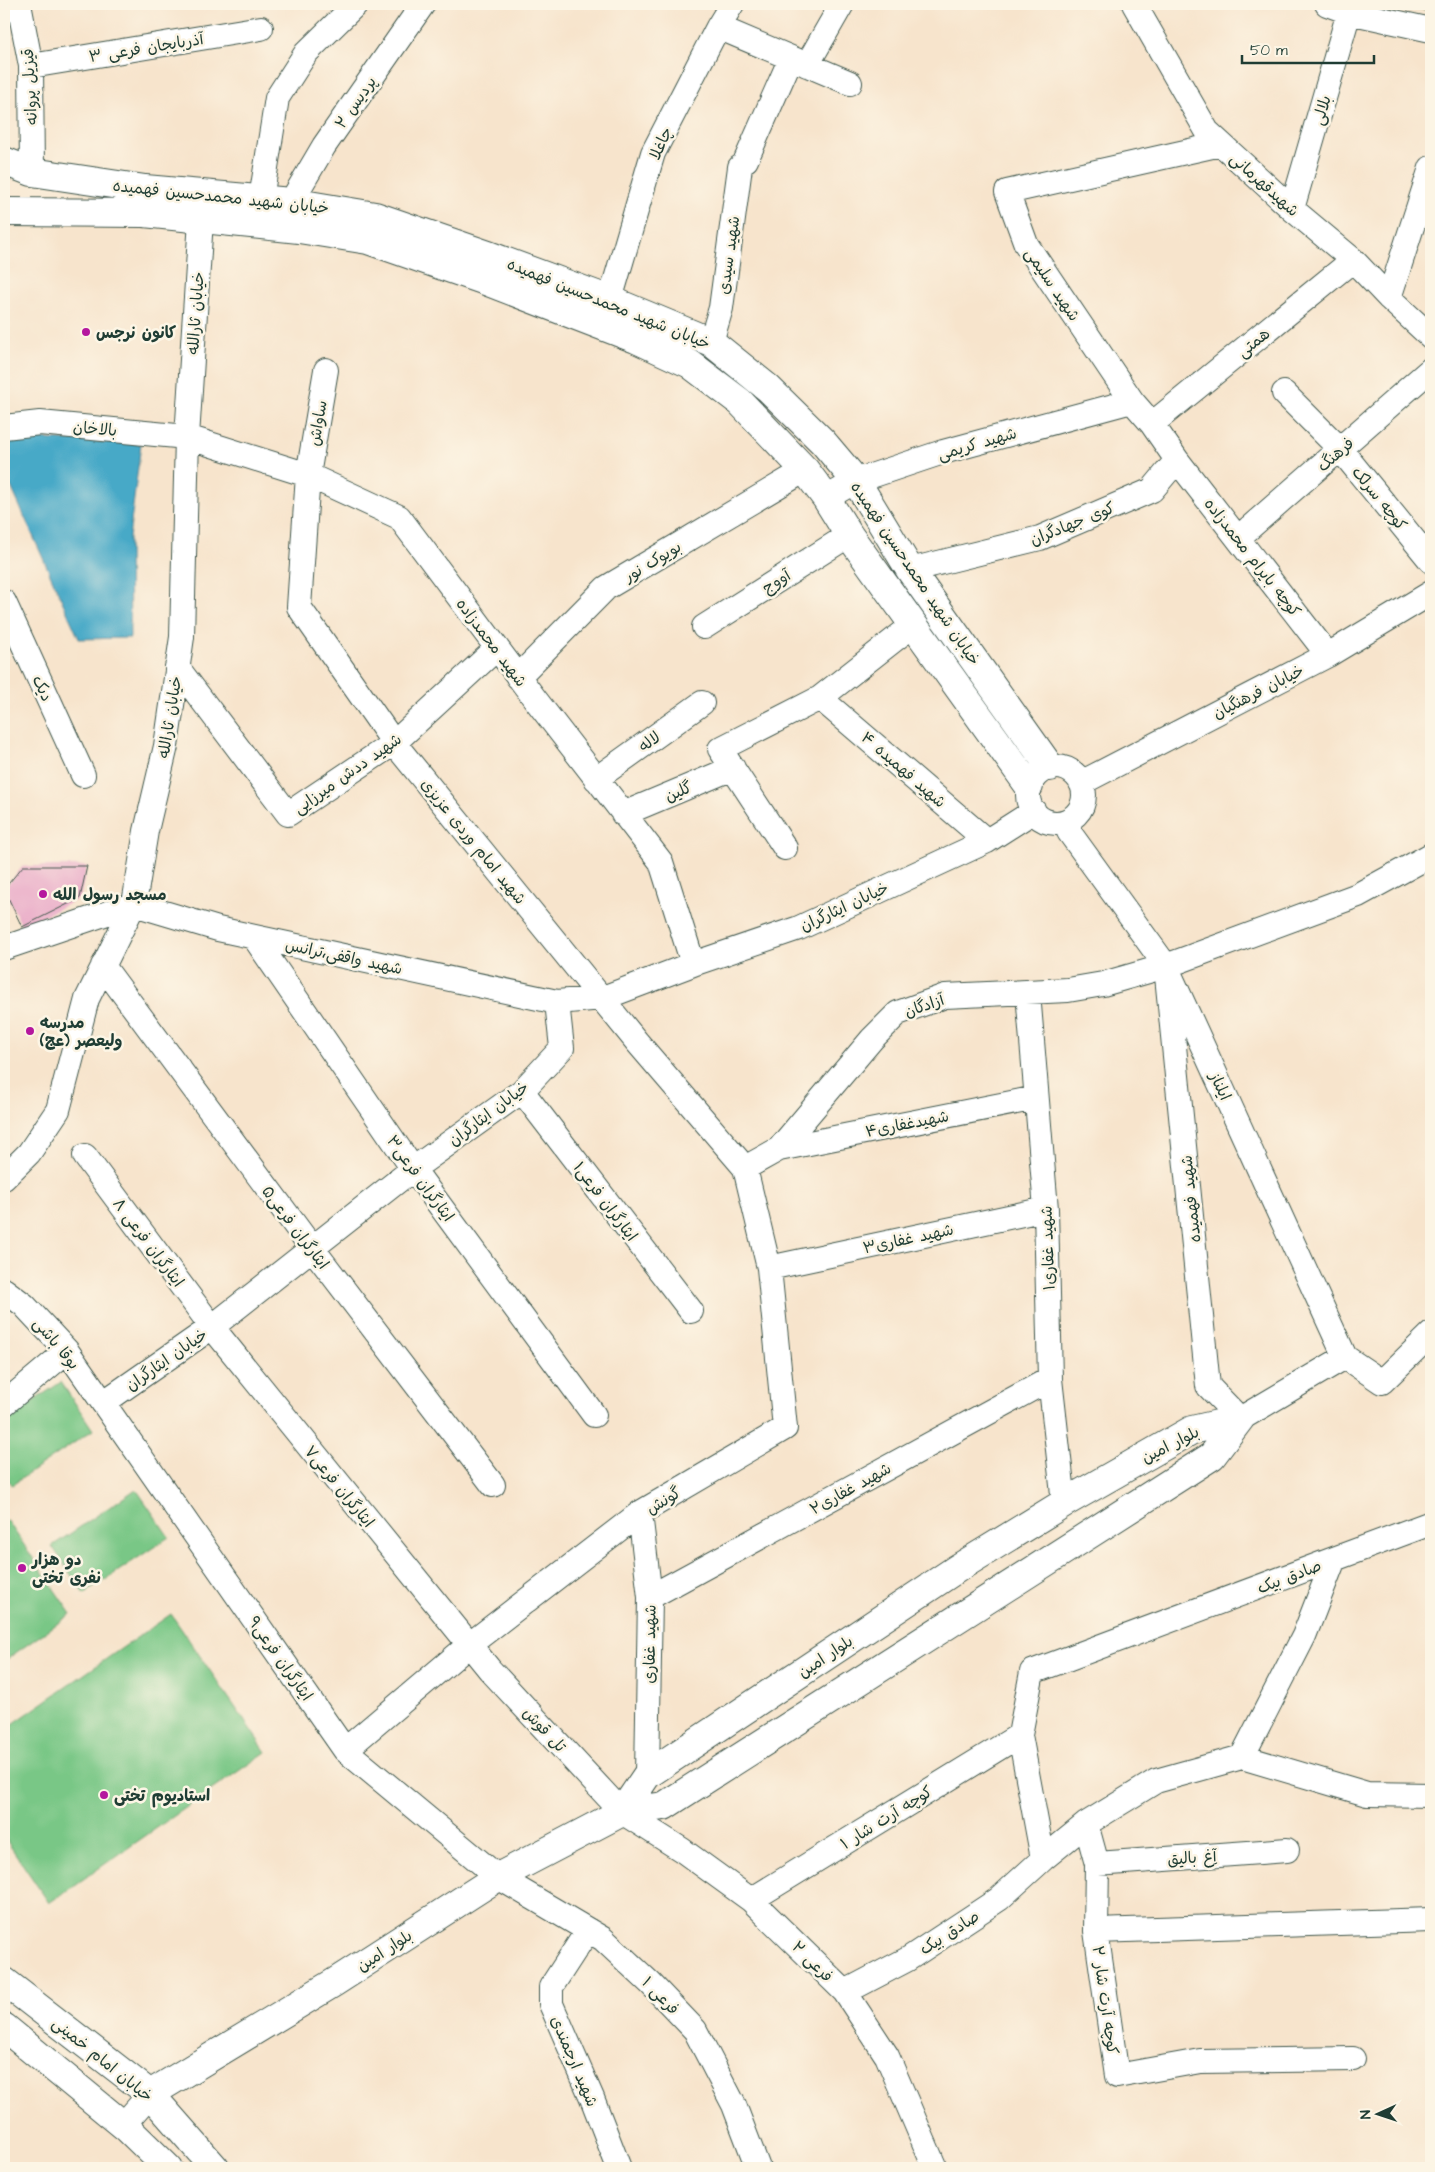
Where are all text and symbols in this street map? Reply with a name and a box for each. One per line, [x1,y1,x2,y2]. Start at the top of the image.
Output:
street label: آذربایجان فرعی ۳ [87,28,206,68]
scale bar [1242,32,1375,64]
text: 50 m [1250,40,1288,61]
street label: قیزیل پروانه [17,48,43,126]
street label: پردیس ۲ [330,72,382,133]
street label: بلالی [1307,93,1337,128]
street label: چاغلا [644,123,678,163]
street label: شهیدقهرمانی [1225,148,1304,222]
street label: خیابان شهید محمدحسین فهمیده [112,175,330,219]
street label: شهید سیدی [713,215,745,296]
street label: شهید سلیمی [1019,243,1085,326]
street label: خیابان شهید محمدحسین فهمیده [504,253,714,355]
street label: خیابان ثارالله [182,271,210,355]
place label: کانون نرجس [96,322,176,344]
street label: همتی [1233,323,1275,363]
marker: کانون نرجس [80,326,92,338]
street label: ساواش [303,399,333,448]
street label: بالاخان [72,416,118,442]
street label: شهید کریمی [935,422,1019,466]
street label: فرهنگ [1312,433,1359,477]
street label: کوچه سرلک [1347,462,1412,535]
street label: خیابان شهید محمدحسین فهمیده [845,477,985,670]
street label: کوچه بایرام محمدزاده [1198,494,1306,622]
street label: کوی جهادگران [1027,497,1118,551]
street label: بویوک نور [619,536,686,588]
street label: آووج [758,564,796,599]
street label: شهید محمدزاده [451,594,532,691]
street label: خیابان فرهنگیان [1209,659,1308,724]
street label: دیک [27,672,58,705]
street label: خیابان ثارالله [153,674,187,760]
street label: لاله [634,726,665,757]
street label: شهید فهمیده ۴ [856,727,951,813]
street label: شهید ددش میرزایی [289,728,406,819]
street label: شهید امام وردی عزیزی [415,774,531,910]
street label: گلین [661,776,695,807]
street label: خیابان ایثارگران [797,877,892,937]
place label: مسجد رسول الله [53,884,167,906]
marker: مسجد رسول الله [37,888,49,900]
street label: شهید واقفی،ترانس [283,934,404,980]
street label: آزادگان [901,989,948,1023]
place label: مدرسه ولیعصر (عج) [39,1012,123,1052]
marker: مدرسه ولیعصر (عج) [24,1025,36,1037]
street label: ایلناز [1203,1067,1236,1104]
street label: خیابان ایثارگران [444,1076,533,1151]
street label: شهیدغفاری۴ [864,1105,951,1143]
street label: ایثارگران فرعی۳ [381,1131,459,1226]
street label: شهید فهمیده [1175,1154,1207,1244]
street label: ایثارگران فرعی۱ [568,1157,642,1246]
street label: ایثارگران فرعی۵ [256,1181,334,1274]
street label: ایثارگران فرعی ۸ [107,1194,189,1292]
street label: شهید غفاری۱ [1036,1205,1060,1291]
street label: شهید غفاری۳ [861,1219,956,1259]
street label: بوقا باشی [28,1313,85,1374]
street label: خیابان ایثارگران [121,1323,212,1396]
street label: بلوار امین [1138,1421,1203,1469]
street label: ایثارگران فرعی۷ [299,1441,379,1532]
street label: شهید غفاری۲ [806,1457,895,1520]
street label: گونش [642,1482,685,1520]
place label: دو هزار نفری تختی [30,1549,101,1589]
street label: صادق بیک [1254,1555,1325,1599]
marker: دو هزار نفری تختی [16,1562,28,1574]
street label: شهید غفاری [638,1604,662,1684]
street label: ایثارگران فرعی۹ [243,1612,318,1705]
street label: بلوار امین [794,1630,857,1683]
street label: تل قوش [518,1702,571,1757]
street label: کوچه آرت شار ۱ [836,1781,937,1855]
place label: استادیوم تختی [114,1785,210,1808]
marker: استادیوم تختی [98,1789,110,1801]
street label: آِغ بالیق [1167,1845,1218,1871]
street label: صادق بیک [915,1905,984,1960]
street label: بلوار امین [353,1925,417,1977]
street label: فرعی ۲ [787,1936,838,1987]
street label: کوچه آرت شار ۲ [1086,1944,1124,2056]
street label: فرعی ۱ [637,1972,684,2020]
street label: خیابان امام خمینی [47,2012,157,2108]
street label: شهید ارجمندی [545,2013,603,2110]
north arrow [1352,2090,1402,2140]
text: N [1356,2110,1376,2120]

